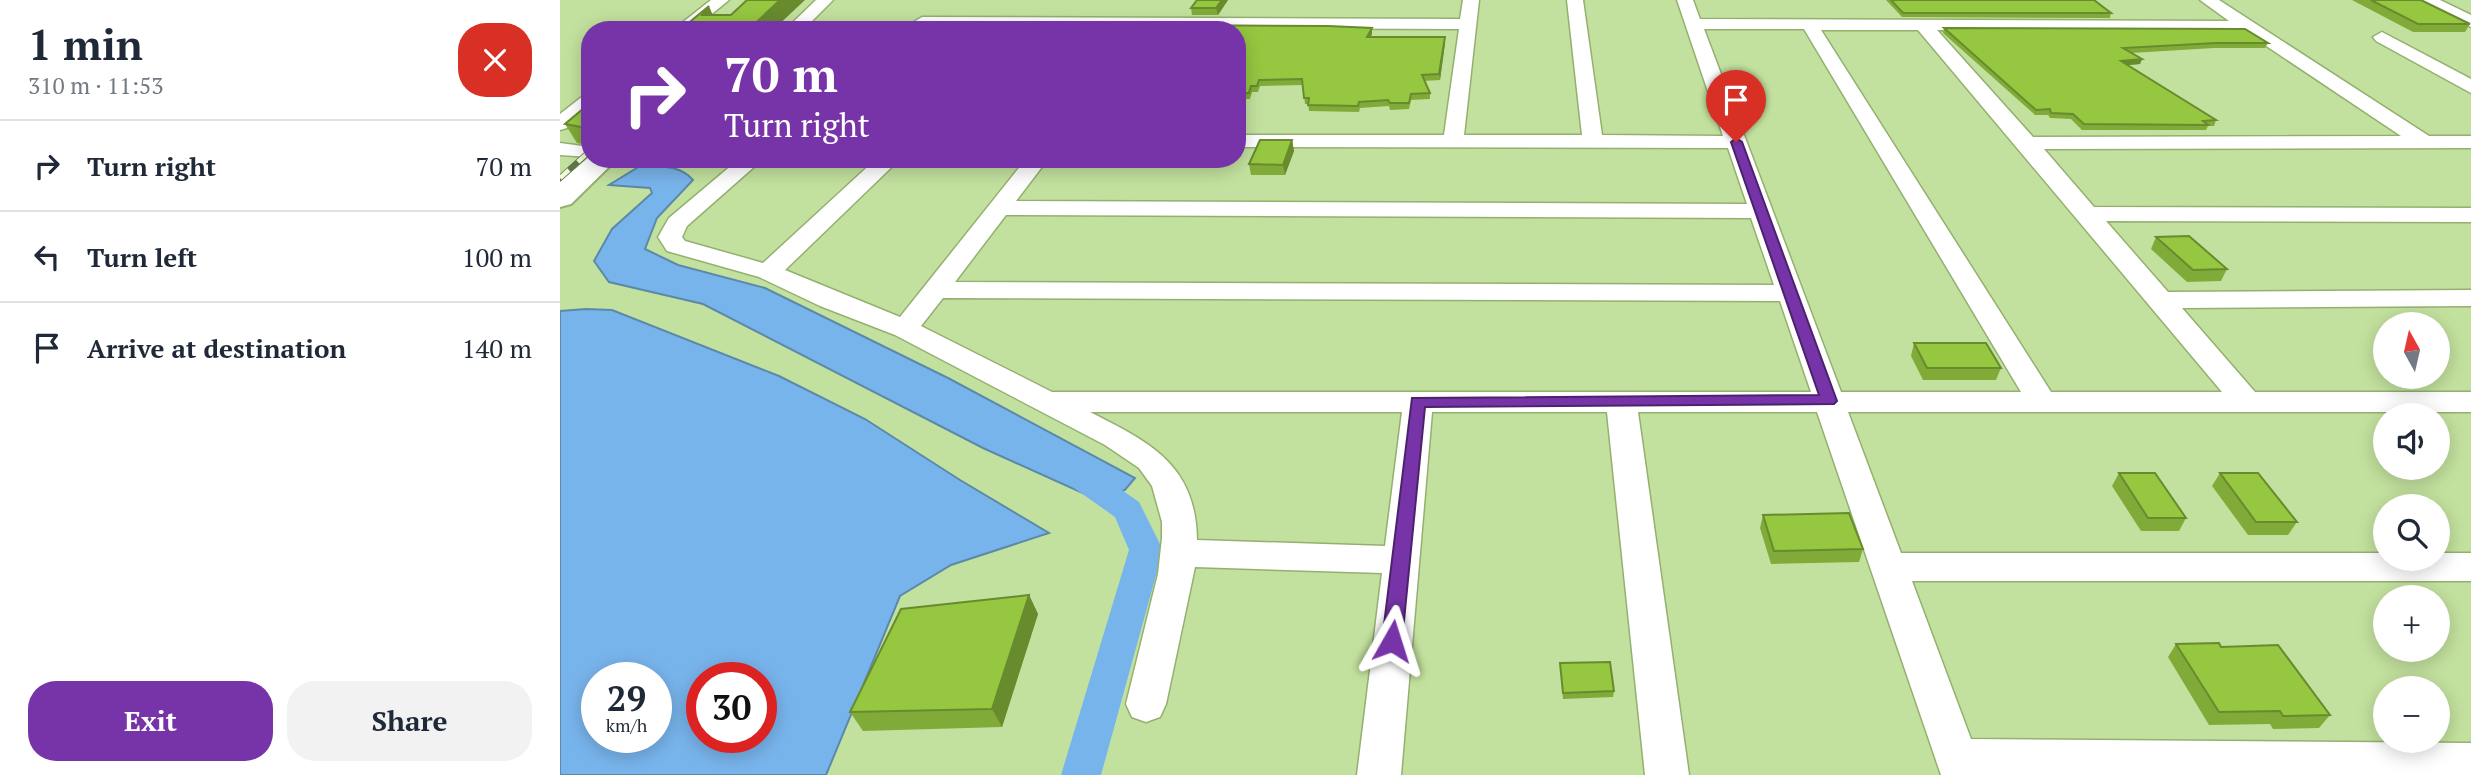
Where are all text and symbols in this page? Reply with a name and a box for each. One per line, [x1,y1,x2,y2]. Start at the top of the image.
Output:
text: 1 min [28,16,143,72]
button: close [458,23,532,97]
text: 70 m [724,41,838,106]
icon: right [609,49,700,140]
text: 310 m · 11:53 [28,70,163,101]
pin [1706,70,1766,142]
icon: arrive [1717,81,1755,119]
text: Turn right [724,104,870,146]
icon: right [28,147,66,185]
text: Turn right [87,149,216,183]
text: 70 m [476,149,532,183]
icon: left [28,238,66,276]
text: Turn left [87,240,197,274]
text: 100 m [462,240,532,274]
north arrow [2373,312,2450,388]
map controls [2373,312,2450,753]
icon: arrive [28,329,66,367]
text: Arrive at destination [87,331,346,365]
text: 140 m [462,331,532,365]
button: sound [2373,403,2450,480]
button: search [2373,494,2450,571]
button: + [2373,585,2450,662]
position arrow [1355,604,1429,678]
speed limit sign: 30 [686,662,777,753]
text: 29 [607,675,646,721]
button: − [2373,676,2450,753]
button: Exit [28,681,273,761]
button: Share [287,681,532,761]
text: km/h [606,713,647,737]

